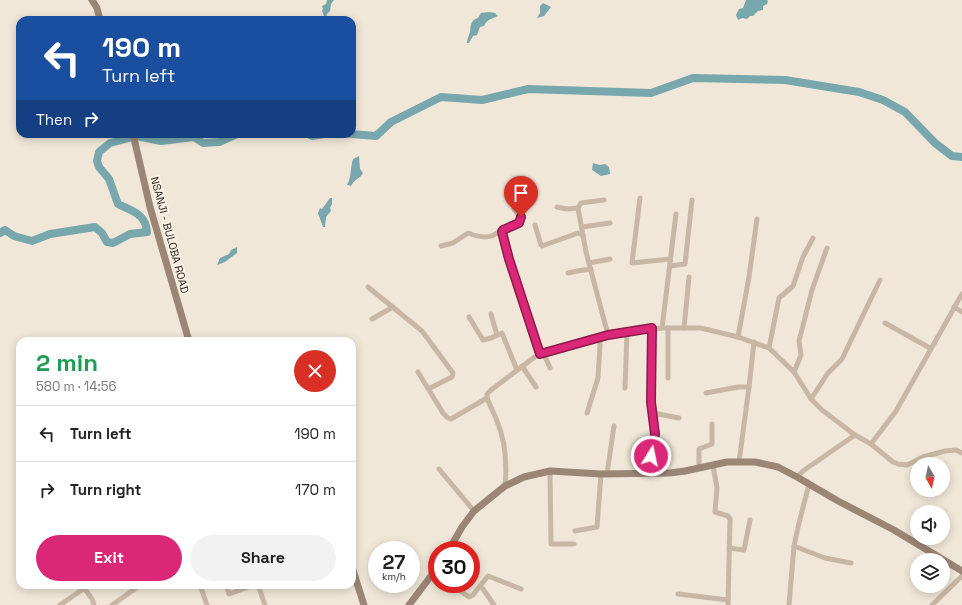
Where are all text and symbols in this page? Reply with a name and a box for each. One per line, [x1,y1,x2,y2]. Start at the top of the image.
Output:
text: 190 m [102,29,181,65]
icon: left [36,32,88,84]
text: Turn left [102,64,175,87]
icon: right [80,108,102,130]
text: Then [36,110,72,129]
street label: NSANJI - BULOBA ROAD [148,175,192,295]
pin [504,176,538,217]
icon: arrive [510,182,532,204]
text: 2 min [36,347,98,378]
button: close [294,350,336,392]
text: 580 m · 14:56 [36,378,116,395]
icon: left [36,423,58,445]
text: Turn left [70,424,132,443]
text: 190 m [294,424,336,443]
position arrow [630,435,672,477]
north arrow [910,457,950,497]
map controls [910,457,950,593]
icon: right [36,479,58,501]
text: Turn right [70,480,141,499]
text: 170 m [295,480,336,499]
button: sound [910,505,950,545]
button: Exit [36,535,182,581]
button: Share [190,535,336,581]
speed limit sign: 30 [428,541,480,593]
text: 27 [383,549,405,575]
button: layers [910,553,950,593]
text: km/h [382,570,406,583]

